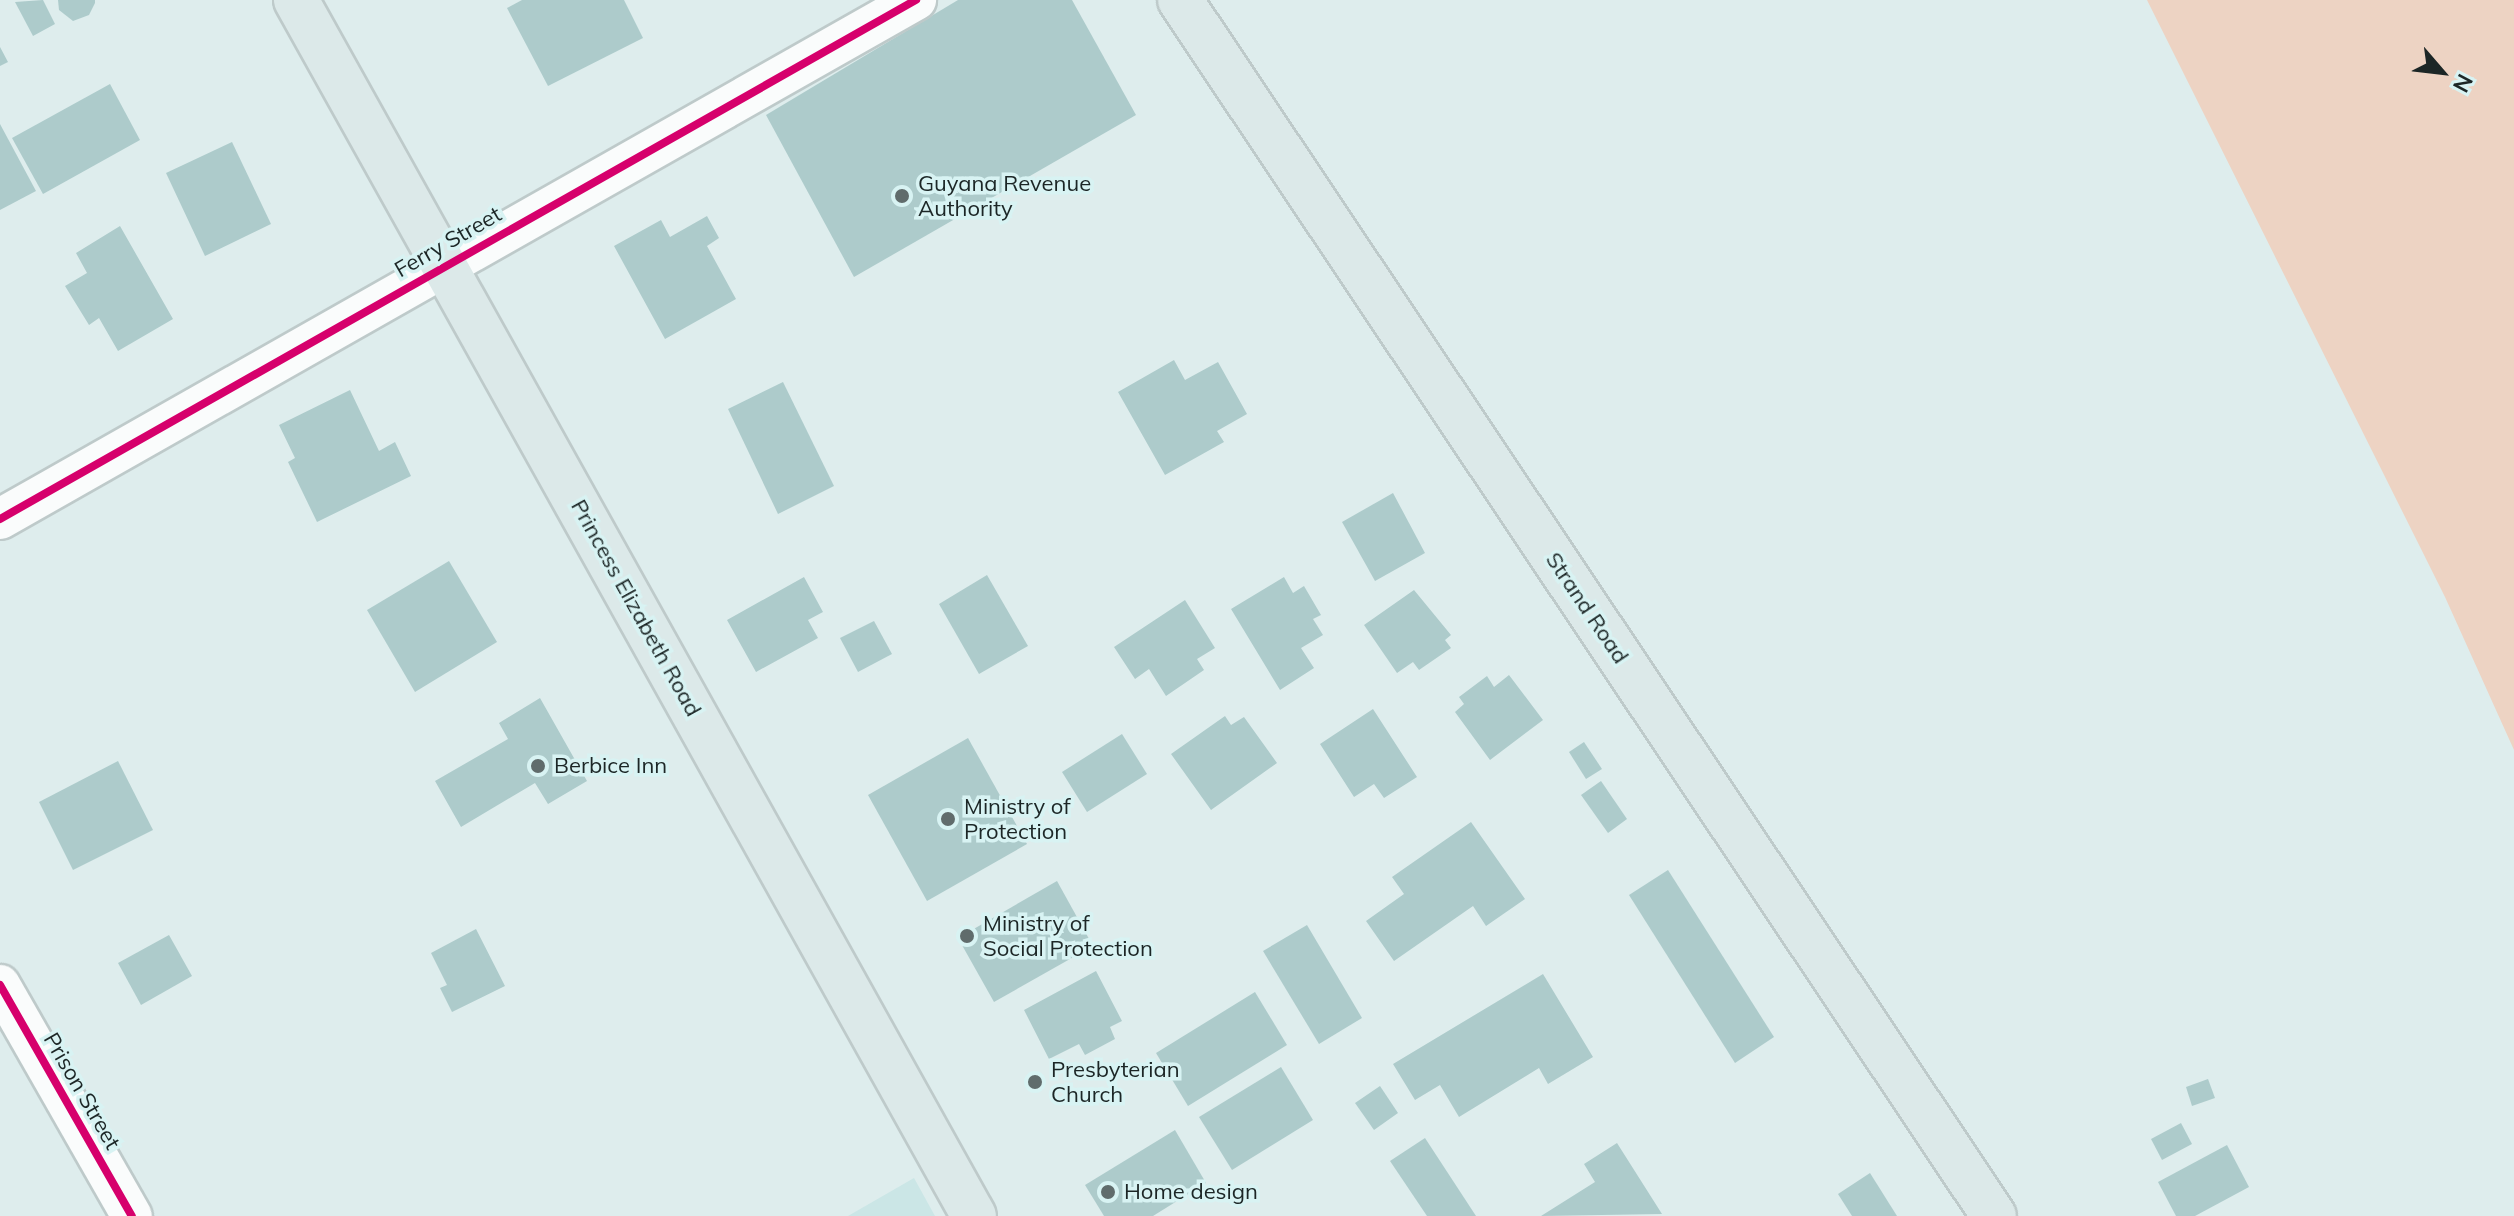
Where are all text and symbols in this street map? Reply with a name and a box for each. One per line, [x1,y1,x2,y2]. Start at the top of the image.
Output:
north arrow [2402,32,2482,112]
text: N [2447,69,2479,97]
place label: Guyana Revenue Authority [918,170,1091,222]
marker: Guyana Revenue Authority [893,187,911,205]
street label: Ferry Street [390,201,506,283]
street label: Princess Elizabeth Road [565,495,707,721]
street label: Strand Road [1540,547,1634,669]
place label: Berbice Inn [554,753,667,779]
marker: Berbice Inn [529,757,547,775]
place label: Ministry of Protection [964,793,1071,844]
marker: Ministry of Protection [939,810,957,828]
place label: Ministry of Social Protection [983,910,1153,962]
marker: Ministry of Social Protection [958,927,976,945]
street label: Prison Street [38,1028,126,1154]
place label: Presbyterian Church [1051,1056,1180,1108]
marker: Presbyterian Church [1026,1073,1044,1091]
place label: Home design [1124,1179,1258,1205]
marker: Home design [1099,1183,1117,1201]

